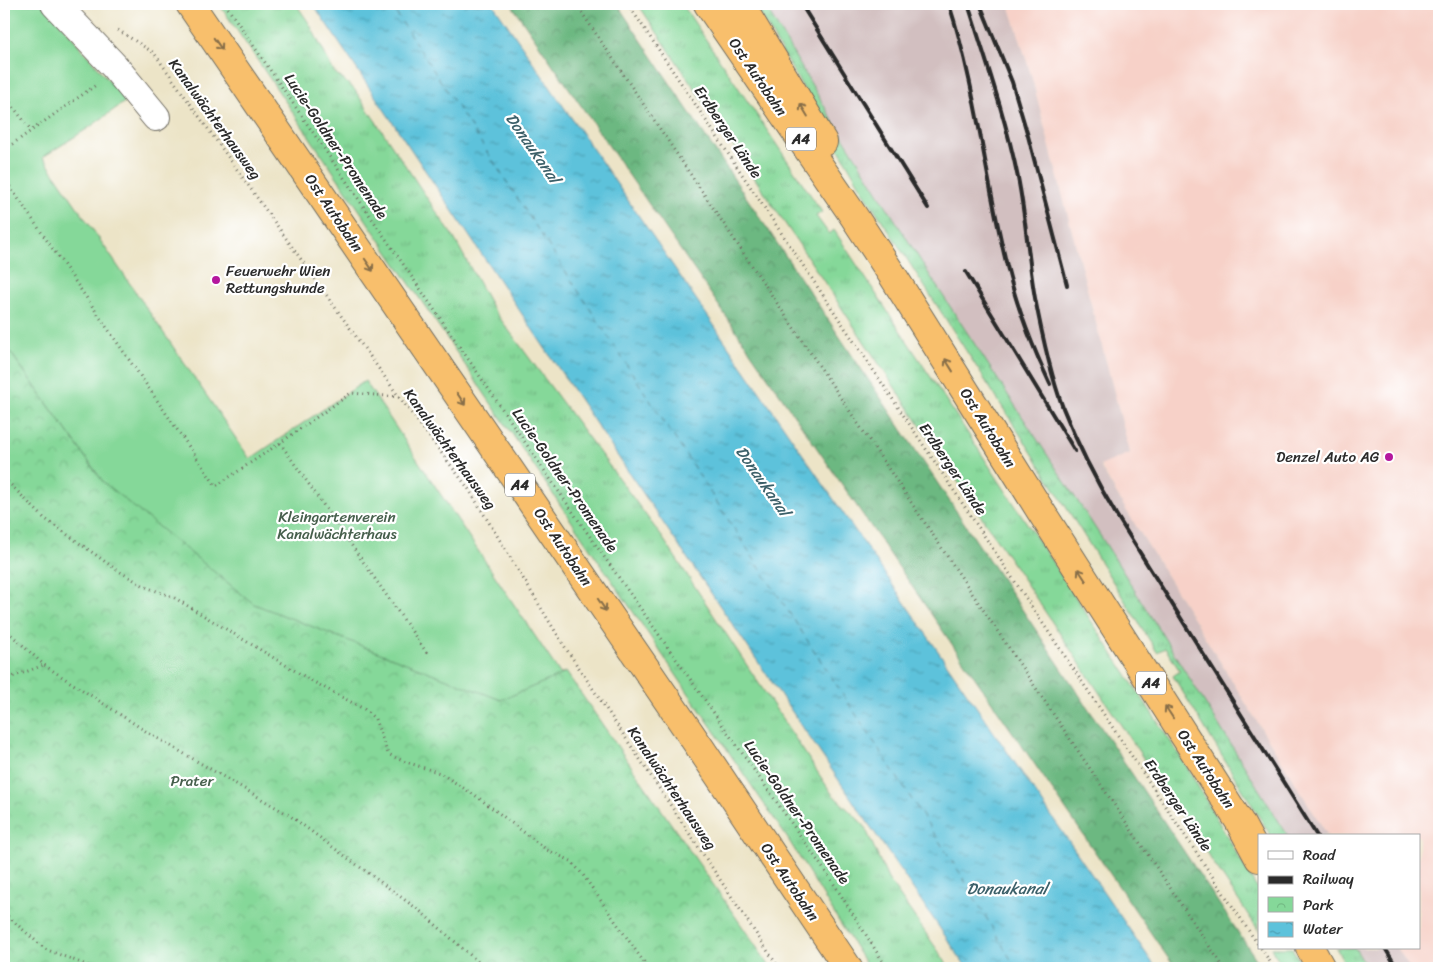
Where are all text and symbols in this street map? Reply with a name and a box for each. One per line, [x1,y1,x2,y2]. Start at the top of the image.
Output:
street label: Ost Autobahn [722,32,794,122]
one-way arrow [213,37,223,51]
street label: Kanalwächterhausweg [162,53,268,186]
street label: Lucie-Goldner-Promenade [277,68,395,224]
street label: Erdberger Lände [687,80,769,184]
one-way arrow [798,103,808,117]
water label: Donaukanal [498,107,570,192]
road number: A4 [786,128,816,150]
street label: Ost Autobahn [298,168,370,258]
one-way arrow [364,257,374,271]
place label: Feuerwehr Wien Rettungshunde [226,258,330,301]
marker: Feuerwehr Wien Rettungshunde [210,274,222,286]
one-way arrow [944,359,954,373]
street label: Kanalwächterhausweg [397,383,503,516]
street label: Ost Autobahn [953,383,1023,473]
one-way arrow [456,391,466,405]
street label: Lucie-Goldner-Promenade [505,402,625,558]
street label: Erdberger Lände [912,417,994,521]
water label: Donaukanal [728,440,800,525]
place label: Denzel Auto AG [1276,444,1380,470]
marker: Denzel Auto AG [1383,451,1395,463]
road number: A4 [505,474,535,496]
street label: Ost Autobahn [527,502,599,592]
park label: Kleingartenverein Kanalwächterhaus [277,504,397,547]
one-way arrow [1076,569,1086,583]
one-way arrow [597,598,607,612]
road number: A4 [1136,671,1166,694]
one-way arrow [1164,706,1174,720]
street label: Kanalwächterhausweg [621,721,724,856]
street label: Ost Autobahn [1171,724,1241,814]
street label: Lucie-Goldner-Promenade [737,734,857,890]
street label: Erdberger Lände [1137,753,1219,857]
park label: Prater [170,768,214,794]
legend [1258,834,1420,950]
street label: Ost Autobahn [754,837,826,927]
text: Road [1303,842,1336,868]
text: Railway [1303,866,1354,892]
water label: Donaukanal [967,874,1051,903]
text: Park [1303,892,1334,918]
text: Water [1303,916,1343,942]

